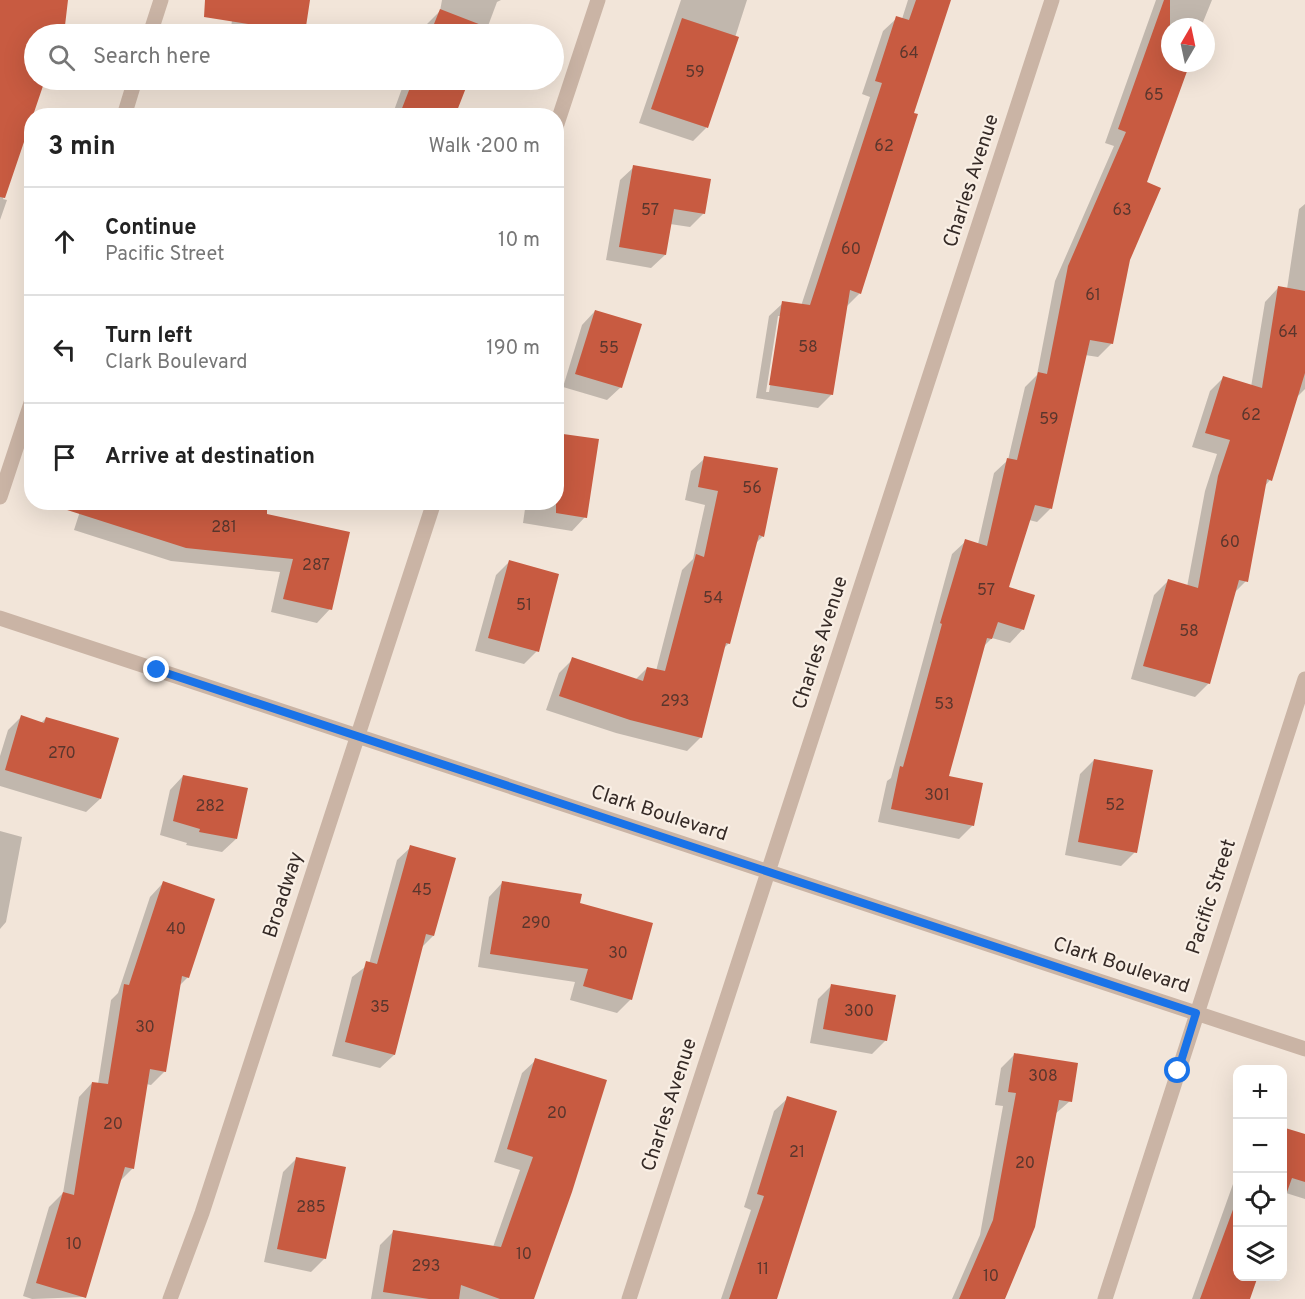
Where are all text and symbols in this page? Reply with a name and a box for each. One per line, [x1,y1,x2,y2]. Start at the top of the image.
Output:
north arrow [1161,18,1215,72]
search box [24,24,564,90]
icon: search [45,41,78,74]
text: Search here [93,44,211,71]
house number: 64 [899,44,919,64]
house number: 59 [685,63,705,83]
house number: 65 [1144,86,1164,106]
street label: Charles Avenue [938,111,1006,251]
text: 3 min [48,131,116,164]
text: Walk · 200 m [429,134,540,160]
house number: 62 [874,137,894,157]
house number: 57 [641,201,659,221]
house number: 63 [1112,201,1132,221]
text: Continue [105,215,196,242]
icon: ahead [48,225,81,258]
text: 10 m [498,228,540,254]
house number: 60 [841,240,861,260]
text: Pacific Street [105,242,225,268]
house number: 61 [1085,286,1101,306]
text: Turn left [105,323,193,350]
house number: 64 [1278,323,1298,343]
icon: left [48,333,81,366]
text: 190 m [486,336,540,362]
house number: 58 [798,338,818,358]
house number: 55 [599,339,619,359]
text: Clark Boulevard [105,350,247,376]
house number: 62 [1241,406,1261,426]
house number: 59 [1039,410,1059,430]
icon: arrive [48,441,81,474]
text: Arrive at destination [105,444,315,471]
house number: 56 [742,479,762,499]
house number: 281 [211,518,237,538]
house number: 60 [1220,533,1240,553]
house number: 287 [302,556,330,576]
street label: Charles Avenue [787,573,855,713]
house number: 57 [977,581,995,601]
house number: 54 [703,589,723,609]
house number: 51 [516,596,532,616]
house number: 58 [1179,622,1199,642]
route end [143,656,169,682]
house number: 293 [661,692,689,712]
house number: 53 [934,695,954,715]
house number: 270 [48,744,76,764]
street label: Clark Boulevard [587,780,731,848]
house number: 301 [924,786,950,806]
house number: 52 [1105,796,1125,816]
house number: 282 [195,797,225,817]
street label: Pacific Street [1181,836,1243,958]
street label: Broadway [258,849,310,941]
house number: 45 [412,881,432,901]
house number: 290 [521,914,551,934]
house number: 40 [166,920,186,940]
street label: Clark Boulevard [1049,932,1193,1000]
house number: 30 [608,944,628,964]
house number: 35 [370,998,390,1018]
house number: 300 [844,1002,874,1022]
house number: 30 [135,1018,155,1038]
street label: Charles Avenue [636,1035,704,1175]
route start [1164,1057,1190,1083]
map controls [1233,1065,1287,1281]
button: + [1233,1065,1287,1119]
house number: 308 [1028,1067,1058,1087]
house number: 20 [547,1104,567,1124]
house number: 20 [103,1115,123,1135]
button: − [1233,1119,1287,1173]
house number: 21 [789,1143,805,1163]
house number: 20 [1015,1154,1035,1174]
button: locate [1233,1173,1287,1227]
house number: 285 [296,1198,326,1218]
button: layers [1233,1227,1287,1281]
house number: 10 [66,1235,82,1255]
house number: 10 [516,1245,532,1265]
house number: 293 [412,1257,440,1277]
house number: 11 [757,1260,769,1280]
house number: 10 [983,1267,999,1287]

